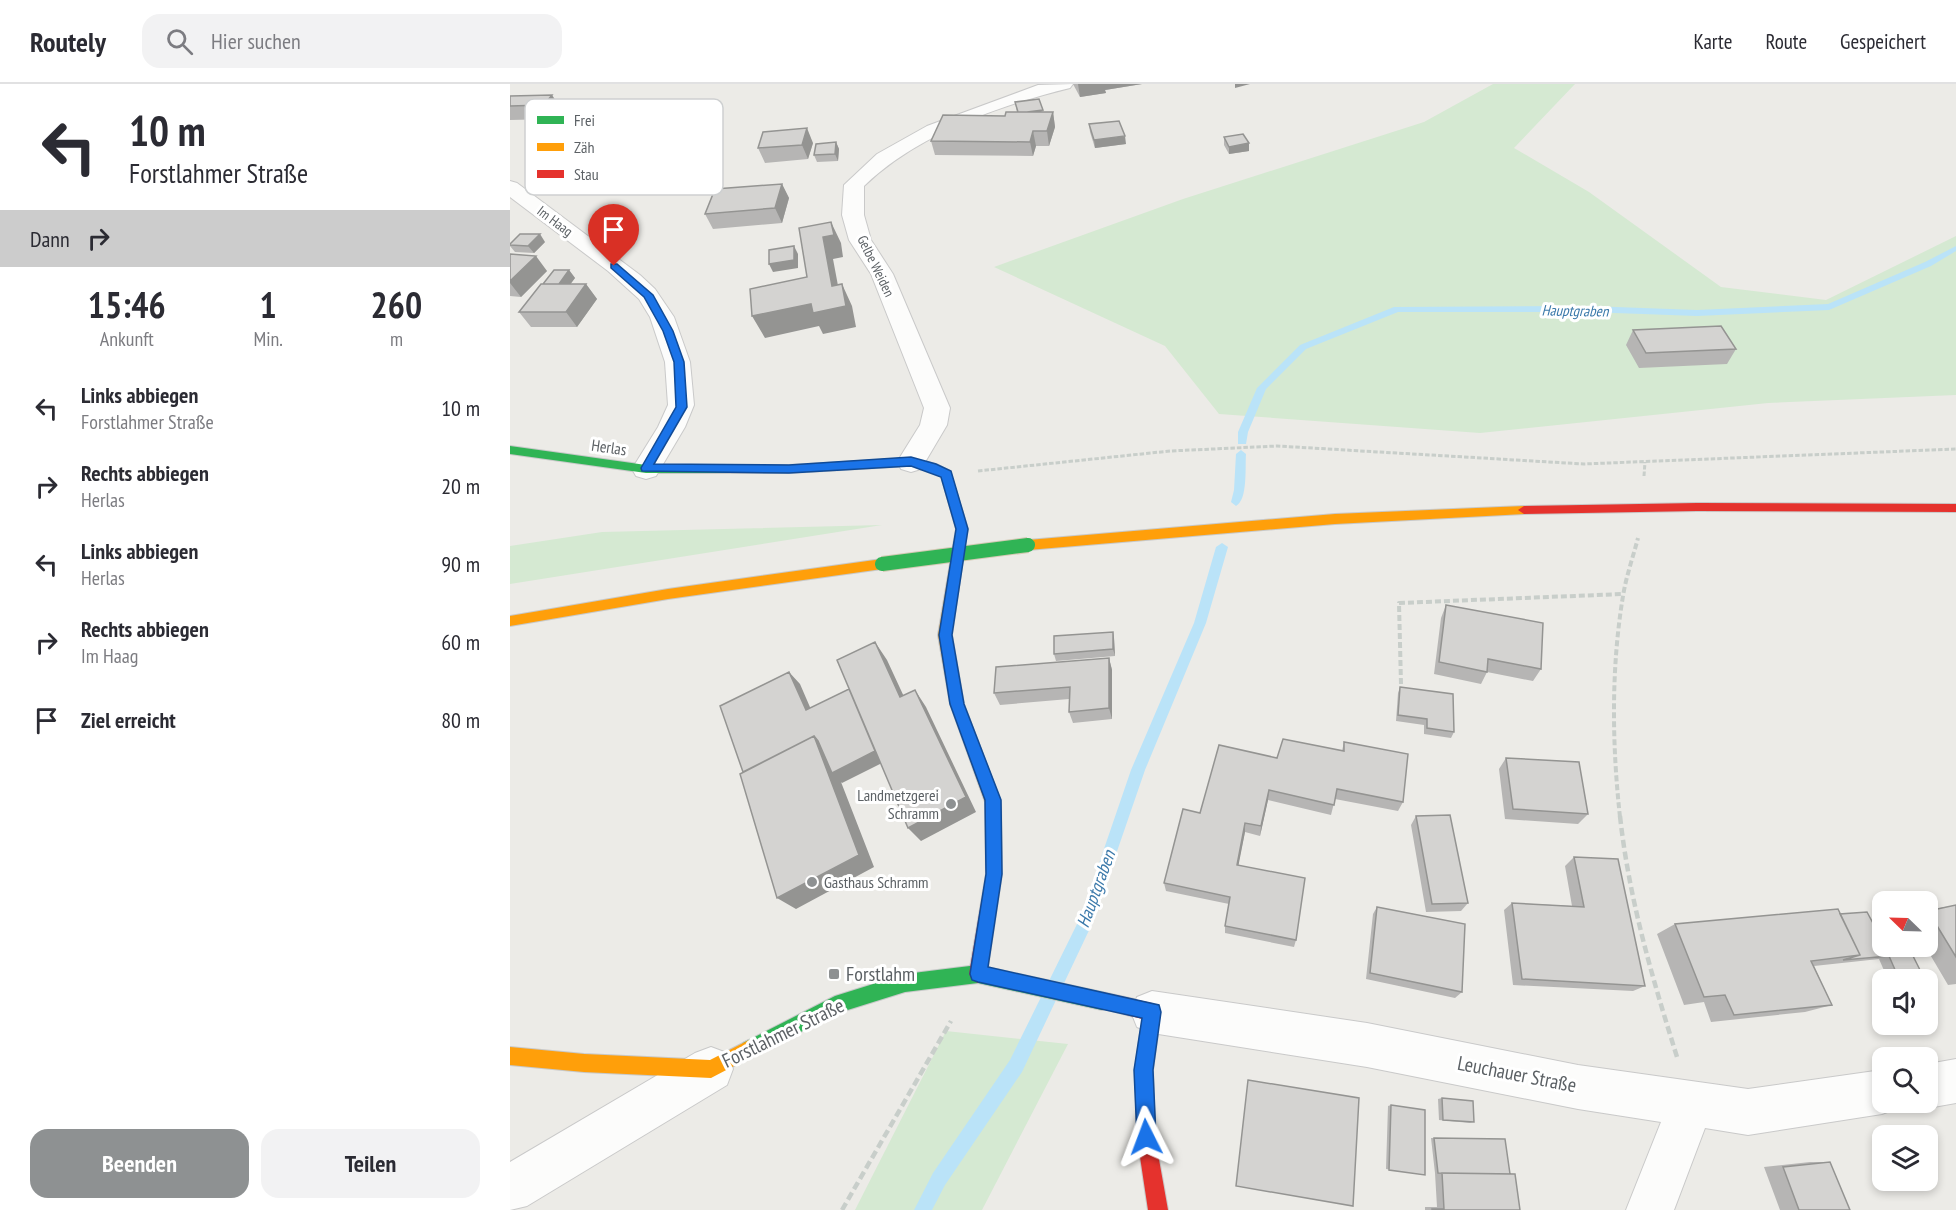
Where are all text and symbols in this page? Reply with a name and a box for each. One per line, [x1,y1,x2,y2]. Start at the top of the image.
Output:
search box [142,14,562,68]
text: Routely [30,23,106,60]
icon: search [163,25,196,58]
text: Hier suchen [211,27,301,55]
text: Karte [1694,28,1732,55]
text: Route [1765,28,1807,55]
text: Gespeichert [1840,28,1926,55]
legend [525,99,723,195]
text: 10 m [129,103,206,158]
icon: left [30,108,108,186]
text: Frei [574,110,595,130]
text: Zäh [574,137,594,157]
text: Forstlahmer Straße [129,156,308,190]
text: Stau [574,164,599,184]
street label: Im Haag [534,202,576,240]
pin [588,204,639,266]
icon: arrive [597,213,630,246]
icon: right [82,222,115,255]
text: Dann [30,225,70,253]
street label: Gelbe Weiden [853,232,899,300]
text: 15:46 [88,281,166,328]
text: 1 [260,281,277,328]
text: 260 [371,281,422,328]
water label: Hauptgraben [1541,300,1610,321]
text: Ankunft [100,326,154,352]
text: Min. [253,326,283,352]
text: m [390,326,403,352]
text: Links abbiegen [81,381,198,409]
icon: left [30,392,63,425]
text: 10 m [441,394,480,422]
text: Forstlahmer Straße [81,409,214,435]
street label: Herlas [590,435,628,459]
text: Rechts abbiegen [81,459,209,487]
icon: right [30,470,63,503]
text: 20 m [441,472,480,500]
text: Herlas [81,487,125,513]
text: Links abbiegen [81,537,198,565]
icon: left [30,548,63,581]
text: 90 m [441,550,480,578]
text: Herlas [81,565,125,591]
text: Rechts abbiegen [81,615,209,643]
icon: right [30,626,63,659]
text: 60 m [441,628,480,656]
text: Im Haag [81,643,138,669]
icon: arrive [30,704,63,737]
text: Ziel erreicht [81,706,176,734]
text: 80 m [441,706,480,734]
place label: Landmetzgerei Schramm [857,785,939,823]
marker: Landmetzgerei Schramm [944,797,958,811]
water label: Hauptgraben [1071,846,1120,931]
place label: Gasthaus Schramm [824,872,928,892]
marker: Gasthaus Schramm [805,875,819,889]
north arrow [1872,891,1938,957]
map controls [1872,891,1938,1191]
place label: Forstlahm [846,961,915,987]
marker: Forstlahm [827,967,841,981]
button: sound [1872,969,1938,1035]
street label: Forstlahmer Straße [718,992,848,1074]
button: search [1872,1047,1938,1113]
street label: Leuchauer Straße [1455,1050,1579,1098]
position arrow [1114,1105,1178,1169]
button: layers [1872,1125,1938,1191]
button: Beenden [30,1129,249,1198]
button: Teilen [261,1129,480,1198]

